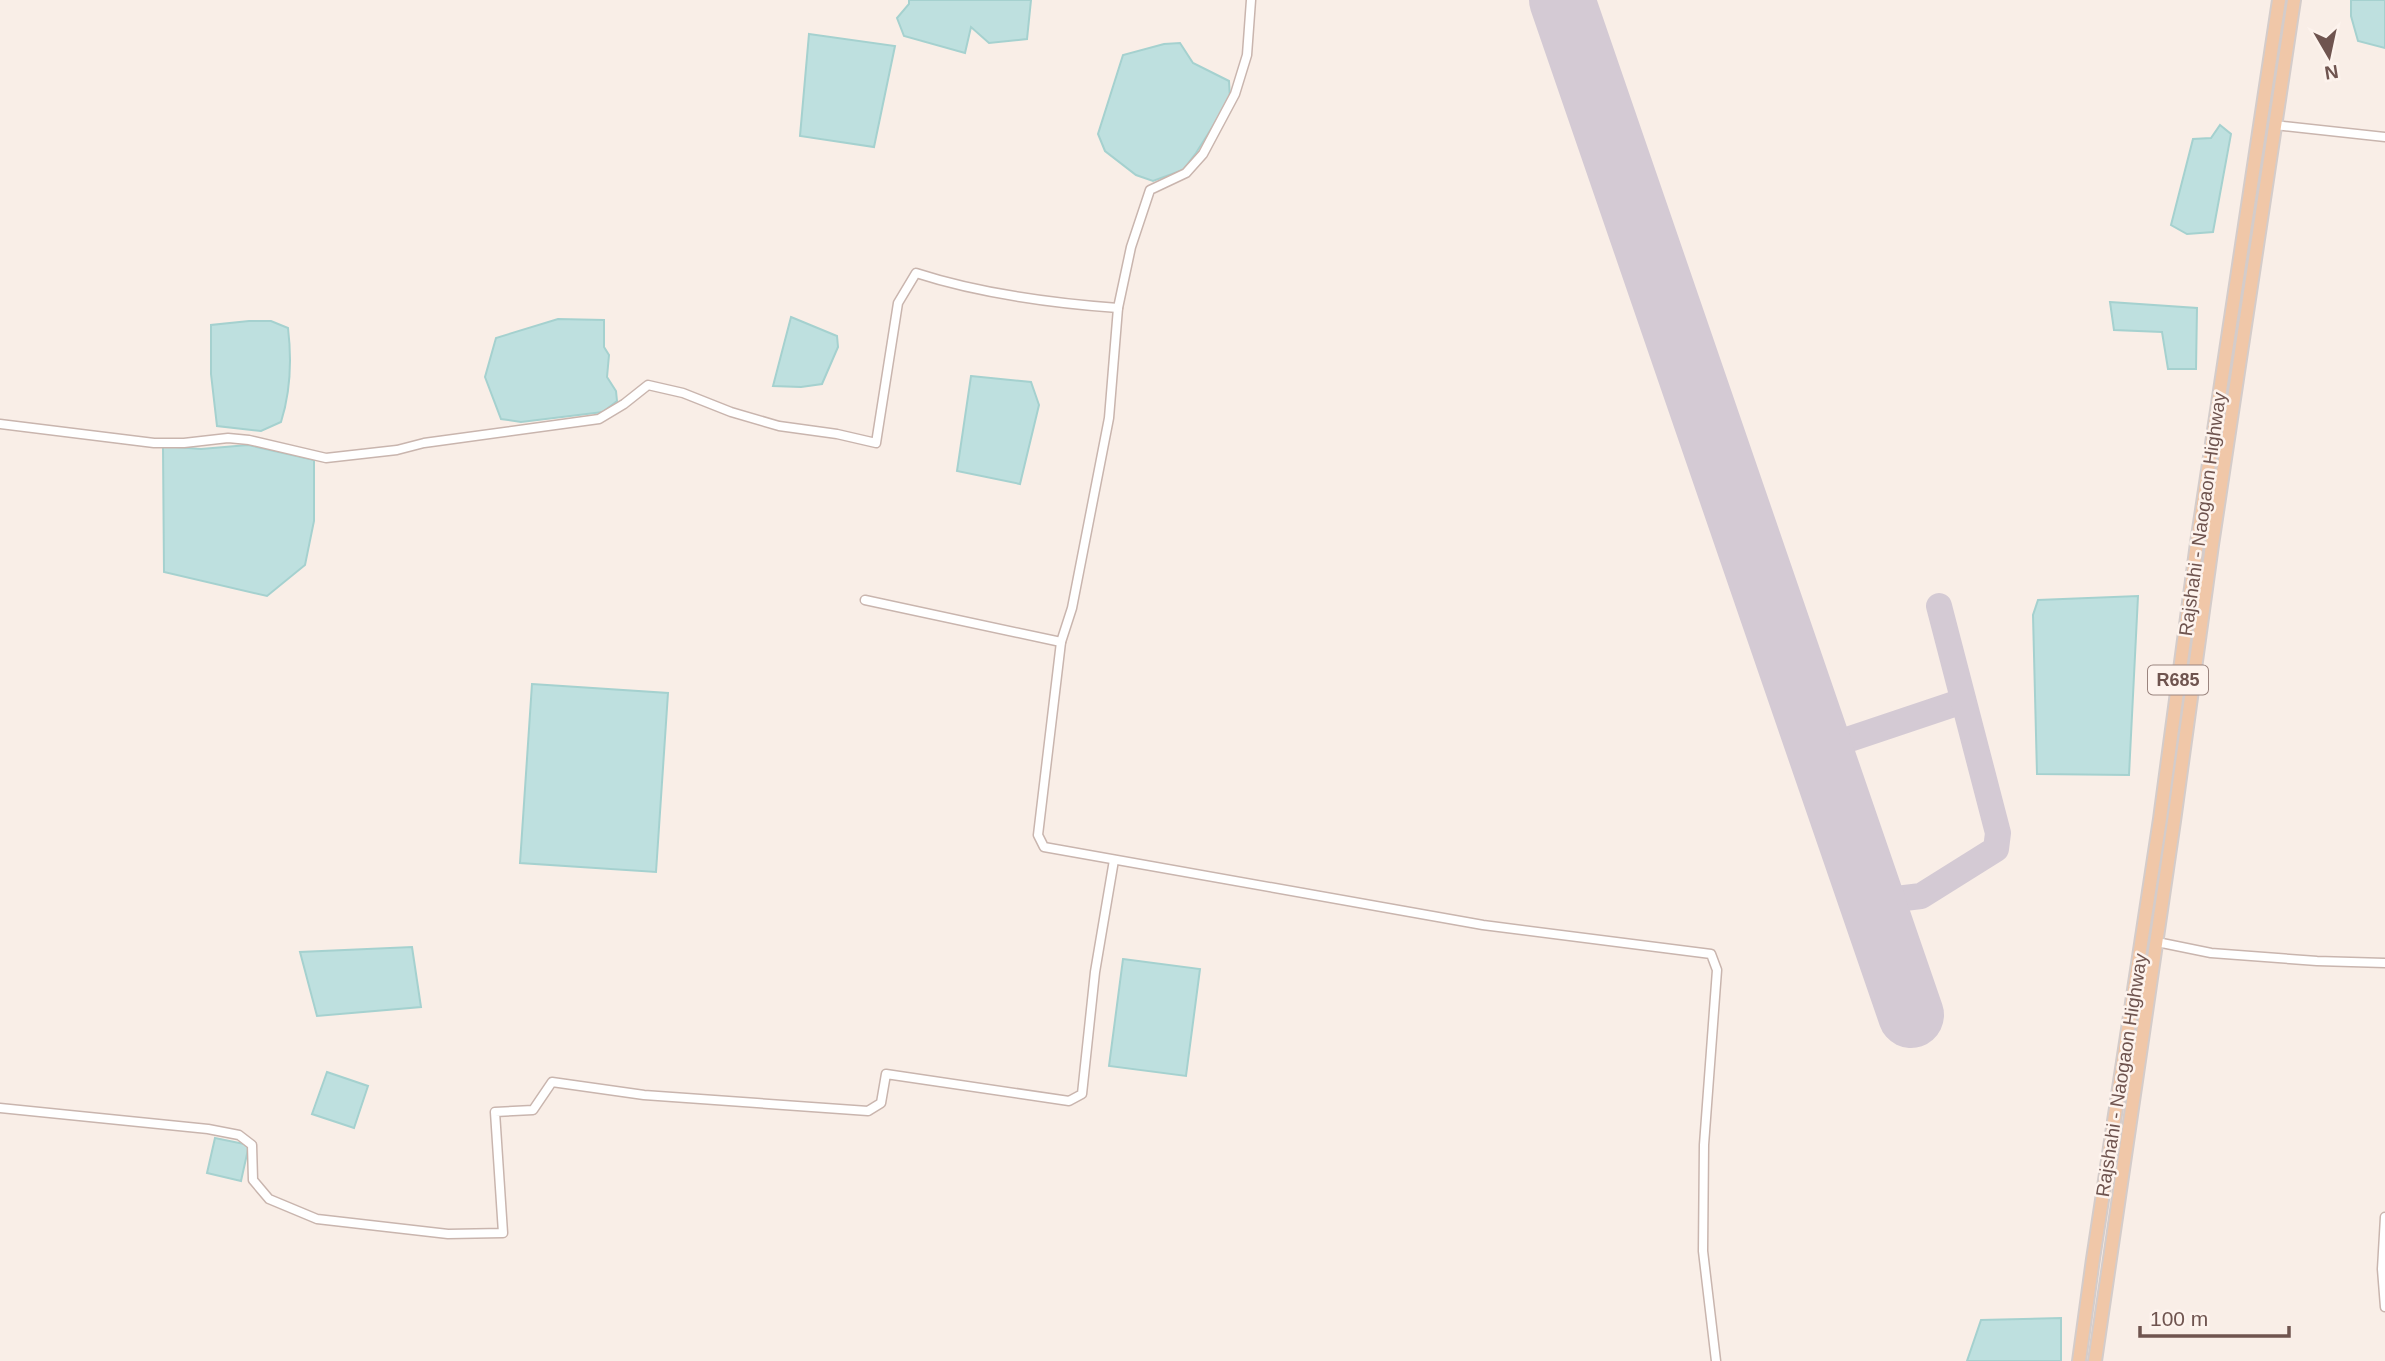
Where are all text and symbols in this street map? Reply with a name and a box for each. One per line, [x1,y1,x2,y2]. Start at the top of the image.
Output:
north arrow [2294,21,2364,91]
text: N [2323,61,2340,84]
street label: Rajshahi - Naogaon Highway [2175,390,2230,637]
road number: R685 [2148,666,2208,694]
street label: Rajshahi - Naogaon Highway [2092,951,2151,1198]
scale bar [2140,1294,2289,1338]
text: 100 m [2150,1307,2208,1330]

